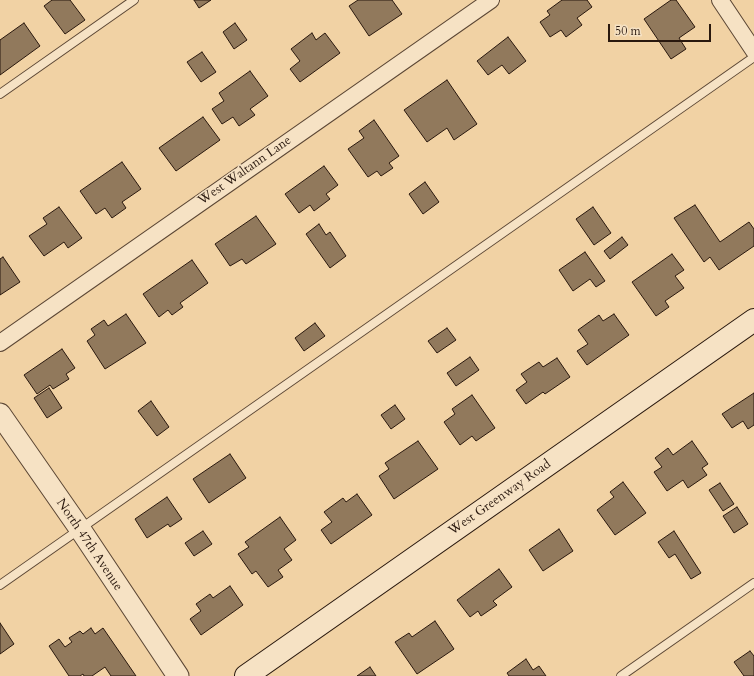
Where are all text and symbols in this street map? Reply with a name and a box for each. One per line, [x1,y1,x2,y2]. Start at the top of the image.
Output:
scale bar [610,16,713,42]
text: 50 m [615,23,641,39]
street label: West Waltann Lane [195,133,295,209]
street label: West Greenway Road [446,457,554,539]
street label: North 47th Avenue [52,496,126,594]

